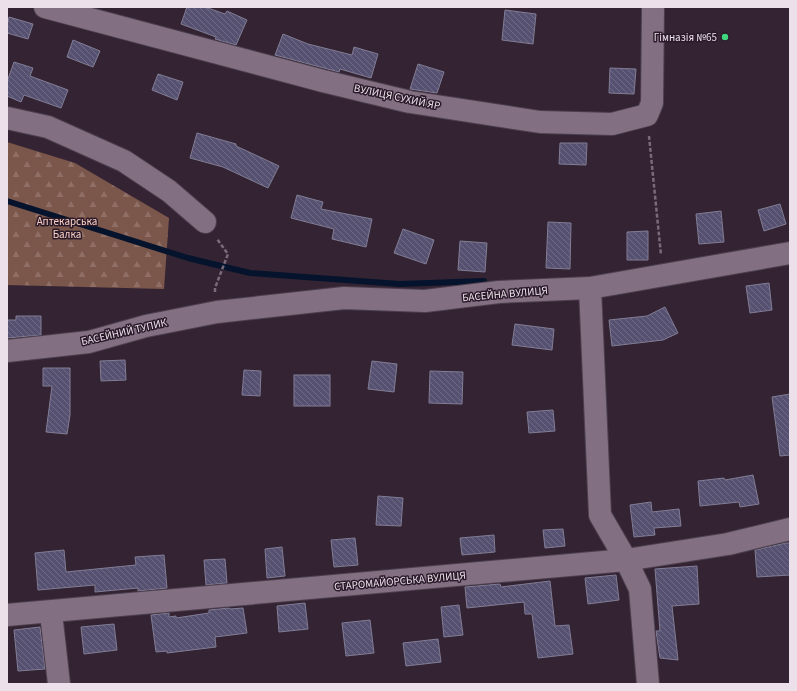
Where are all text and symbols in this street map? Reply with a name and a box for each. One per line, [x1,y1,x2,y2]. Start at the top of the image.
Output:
place label: Гімназія №65 [654,30,717,45]
marker: Гімназія №65 [720,32,730,42]
street label: ВУЛИЦЯ СУХИЙ ЯР [352,81,442,113]
park label: Аптекарська Балка [37,214,97,242]
street label: БАСЕЙНА ВУЛИЦЯ [462,283,548,305]
street label: БАСЕЙНИЙ ТУПИК [80,315,169,349]
street label: СТАРОМАЙОРСЬКА ВУЛИЦЯ [334,568,466,594]

